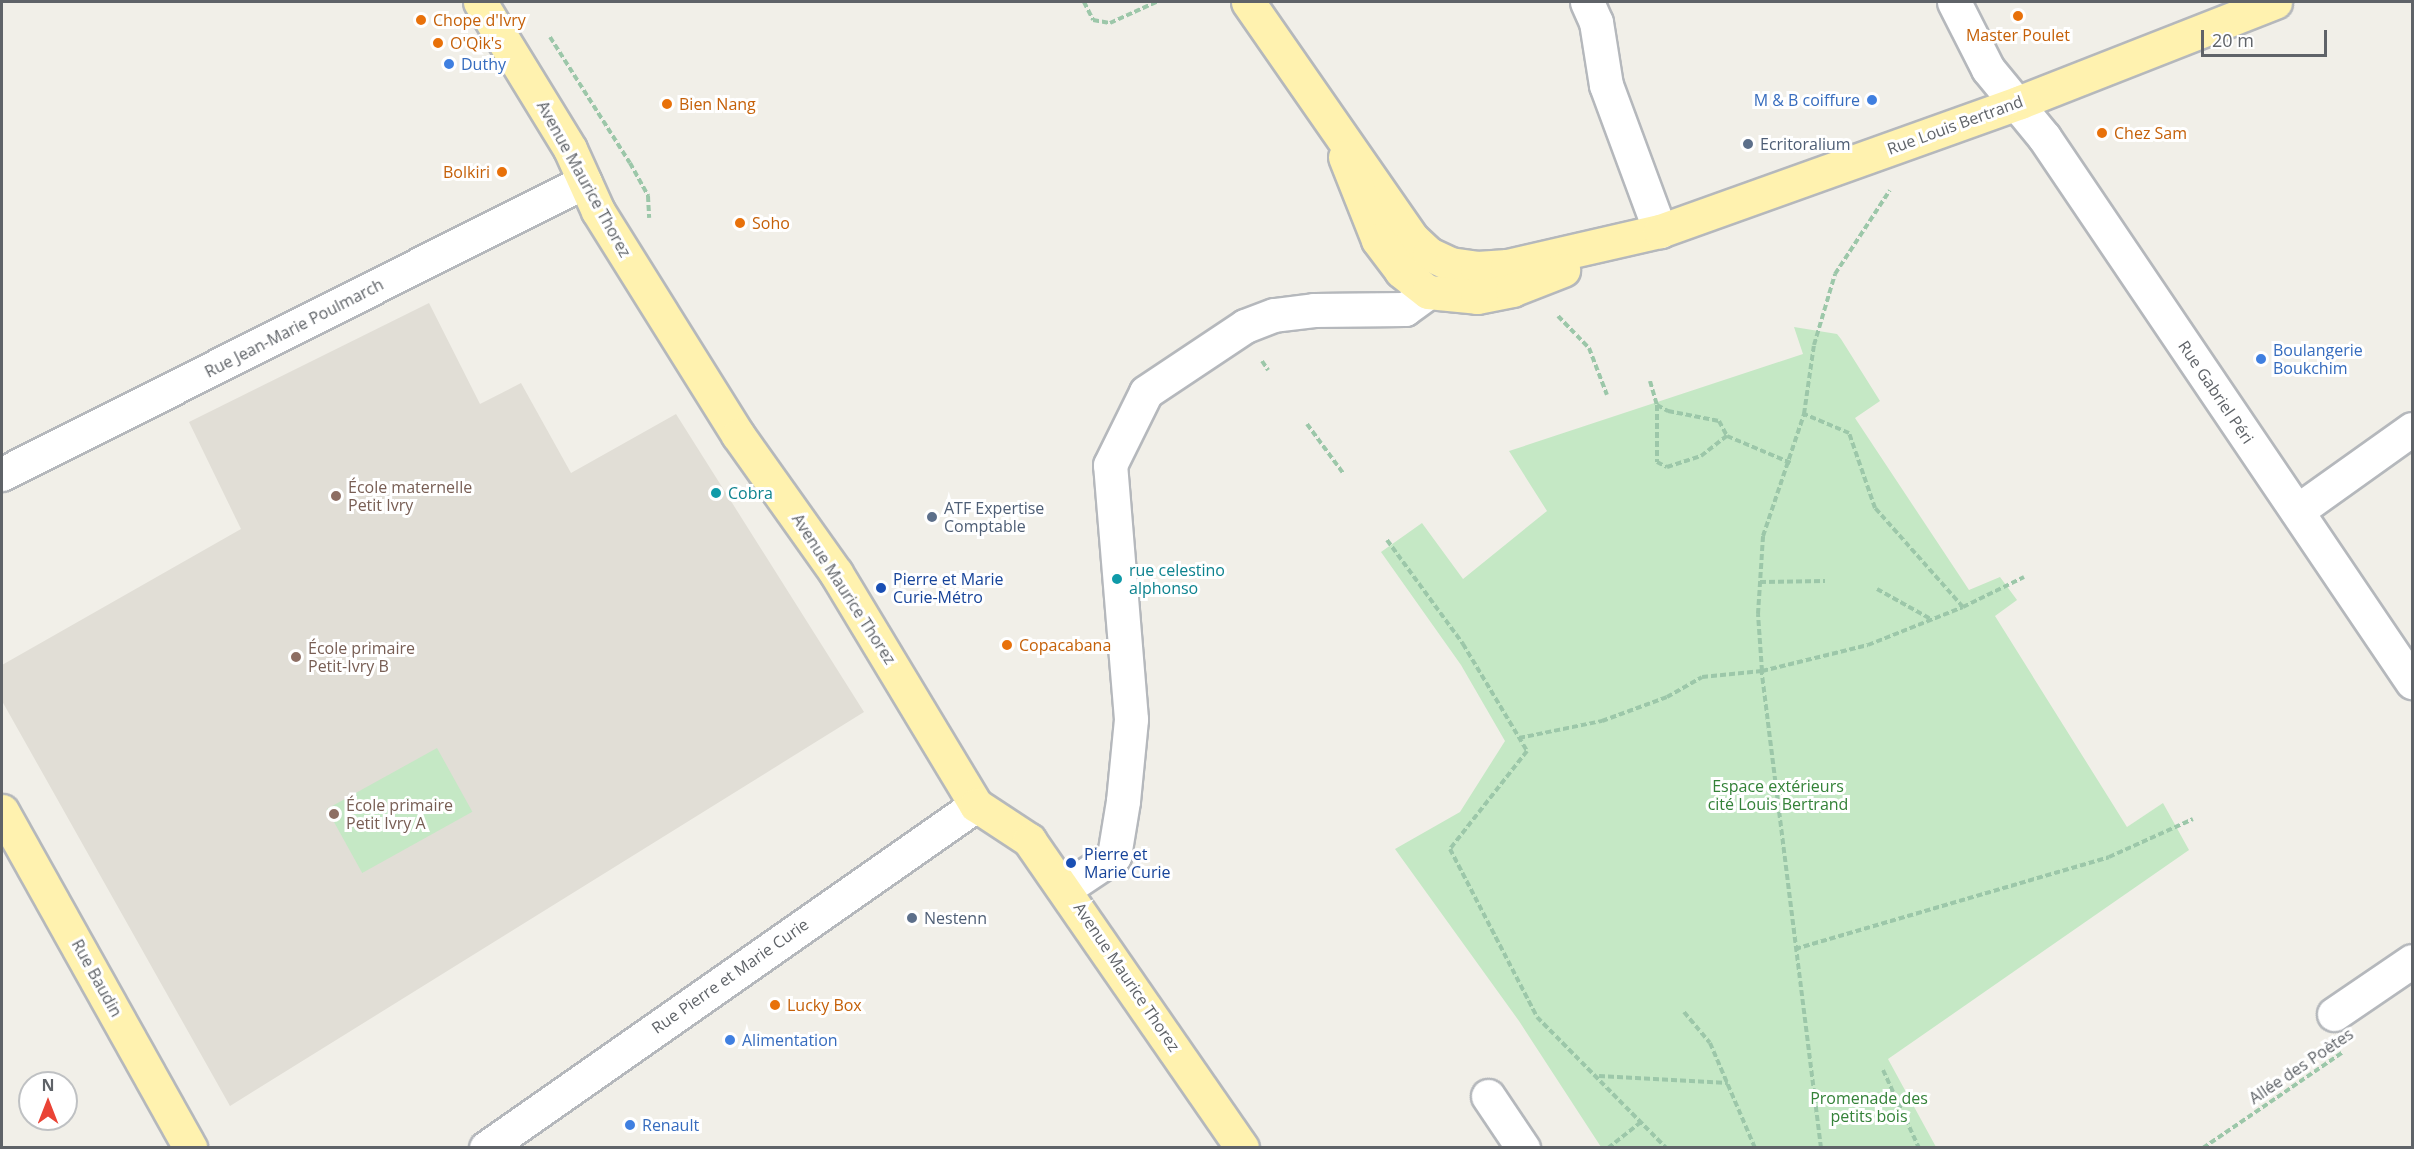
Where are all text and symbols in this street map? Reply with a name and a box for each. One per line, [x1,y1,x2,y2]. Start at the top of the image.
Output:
marker: Master Poulet [2011,9,2025,23]
place label: Chope d'Ivry [433,10,526,30]
marker: Chope d'Ivry [414,13,428,27]
scale bar [2204,18,2330,56]
place label: Master Poulet [1966,25,2070,45]
text: 20 m [2212,28,2254,52]
place label: O'Qik's [450,33,502,53]
marker: O'Qik's [431,36,445,50]
place label: Duthy [461,54,506,74]
marker: Duthy [442,57,456,71]
place label: M & B coiffure [1754,90,1860,110]
street label: Rue Louis Bertrand [1885,92,2025,158]
marker: M & B coiffure [1865,93,1879,107]
place label: Bien Nang [679,94,756,114]
marker: Bien Nang [660,97,674,111]
street label: Avenue Maurice Thorez [533,98,635,260]
place label: Chez Sam [2114,123,2187,143]
marker: Chez Sam [2095,126,2109,140]
place label: Ecritoralium [1760,134,1851,154]
marker: Ecritoralium [1741,137,1755,151]
place label: Bolkiri [443,162,490,182]
marker: Bolkiri [495,165,509,179]
place label: Soho [752,213,790,233]
marker: Soho [733,216,747,230]
street label: Rue Jean-Marie Poulmarch [202,275,386,381]
street label: Rue Gabriel Péri [2174,337,2258,447]
place label: Boulangerie Boukchim [2273,340,2363,378]
marker: Boulangerie Boukchim [2254,352,2268,366]
place label: École maternelle Petit Ivry [348,477,472,515]
place label: Cobra [728,483,773,503]
marker: Cobra [709,486,723,500]
marker: École maternelle Petit Ivry [329,489,343,503]
place label: ATF Expertise Comptable [944,498,1044,536]
street label: Avenue Maurice Thorez [788,510,900,668]
marker: ATF Expertise Comptable [925,510,939,524]
place label: rue celestino alphonso [1129,560,1225,598]
place label: Pierre et Marie Curie-Métro [893,569,1004,607]
marker: rue celestino alphonso [1110,572,1124,586]
marker: Pierre et Marie Curie-Métro [874,581,888,595]
place label: Copacabana [1019,635,1111,655]
place label: École primaire Petit-Ivry B [308,638,415,676]
marker: Copacabana [1000,638,1014,652]
marker: École primaire Petit-Ivry B [289,650,303,664]
park label: Espace extérieurs cité Louis Bertrand [1708,776,1848,814]
place label: École primaire Petit Ivry A [346,795,453,833]
marker: École primaire Petit Ivry A [327,807,341,821]
place label: Pierre et Marie Curie [1084,844,1170,882]
marker: Pierre et Marie Curie [1062,854,1080,872]
street label: Avenue Maurice Thorez [1070,899,1184,1055]
place label: Nestenn [924,908,987,928]
marker: Nestenn [905,911,919,925]
street label: Rue Pierre et Marie Curie [648,915,812,1037]
street label: Rue Baudin [68,936,126,1020]
place label: Lucky Box [787,995,862,1015]
marker: Lucky Box [768,998,782,1012]
street label: Allée des Poètes [2245,1024,2357,1108]
place label: Alimentation [742,1030,838,1050]
marker: Alimentation [723,1033,737,1047]
north arrow [18,1071,78,1131]
text: N [41,1074,55,1096]
park label: Promenade des petits bois [1810,1088,1928,1126]
place label: Renault [642,1115,699,1135]
marker: Renault [623,1118,637,1132]

